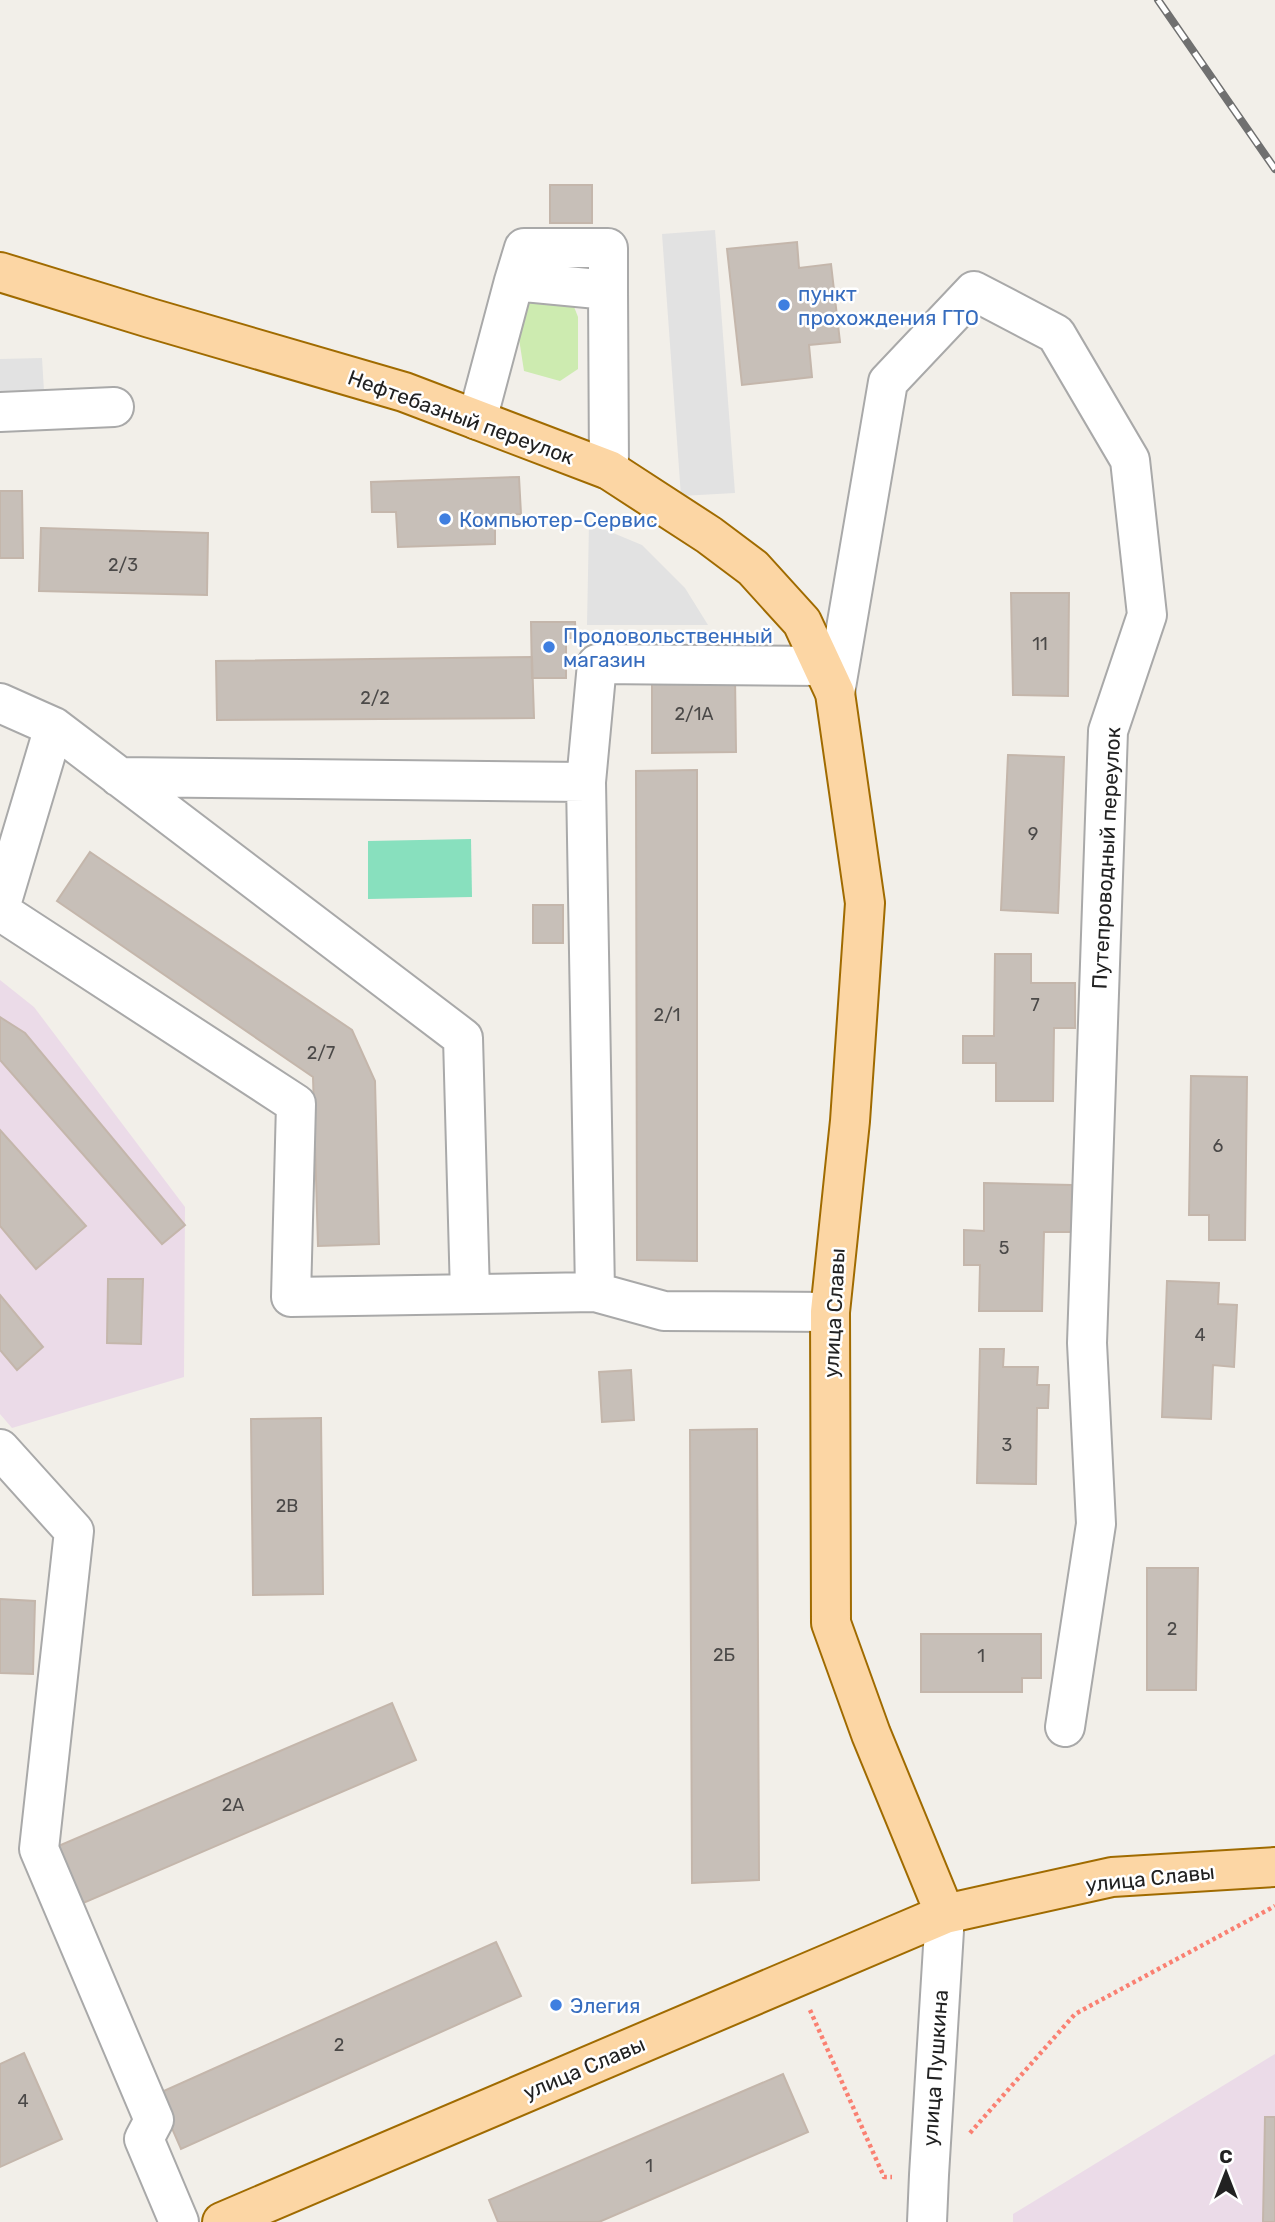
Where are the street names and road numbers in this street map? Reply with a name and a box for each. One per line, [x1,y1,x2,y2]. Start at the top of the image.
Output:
street label: Нефтебазный переулок [344,364,578,470]
street label: Путепроводный переулок [1087,726,1125,990]
street label: улица Славы [818,1247,850,1379]
street label: улица Славы [1084,1859,1216,1897]
street label: улица Пушкина [917,1989,953,2147]
street label: улица Славы [519,2031,649,2105]

